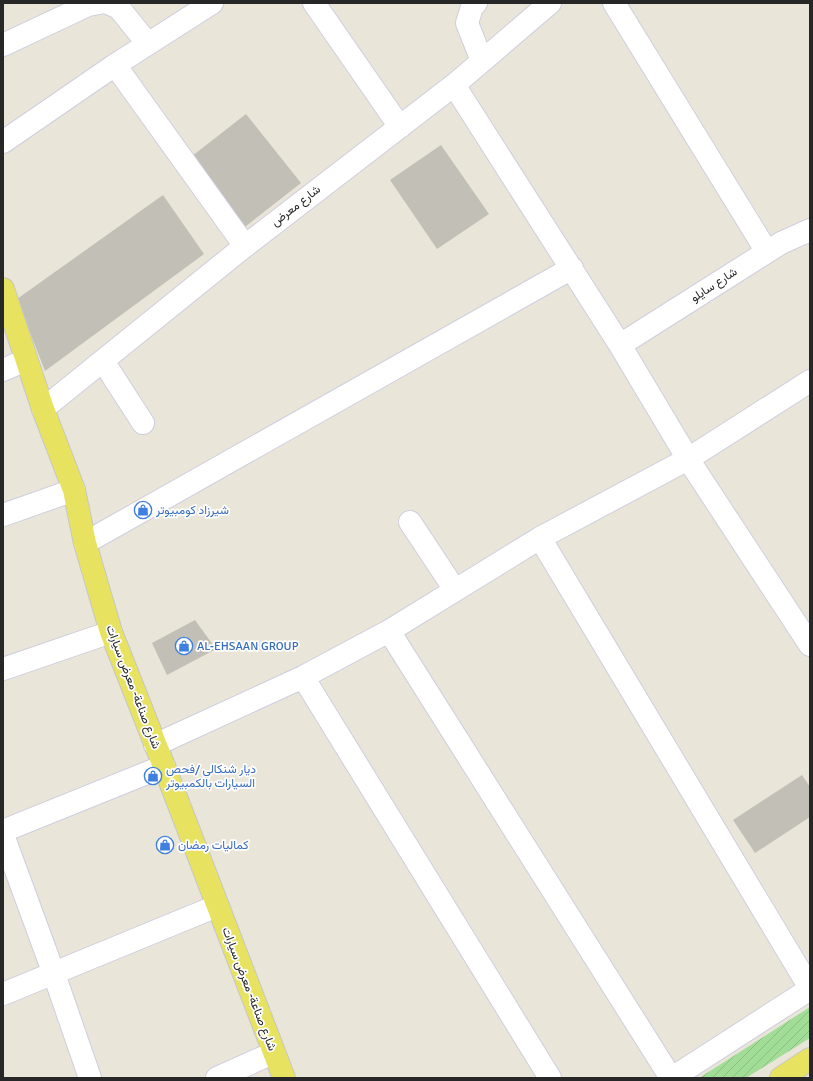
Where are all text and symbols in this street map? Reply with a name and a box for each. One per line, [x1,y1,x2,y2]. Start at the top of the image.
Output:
street label: شارع معرض [268,182,324,231]
street label: شارع سايلو [688,264,741,306]
shop icon: شيرزاد كومبيوتر [133,500,153,520]
place label: شيرزاد كومبيوتر [155,503,229,518]
street label: شارع صناعة- معرض سيارات [102,623,164,751]
shop icon: AL-EHSAAN GROUP [174,636,194,656]
place label: AL-EHSAAN GROUP [197,639,299,654]
place label: ديار شنكالي /فحص السيارات بالكمبيوتر [165,762,256,791]
shop icon: ديار شنكالي /فحص السيارات بالكمبيوتر [143,766,163,786]
shop icon: كماليات رمضان [155,835,175,855]
place label: كماليات رمضان [178,838,249,853]
street label: شارع صناعة- معرض سيارات [218,925,280,1053]

